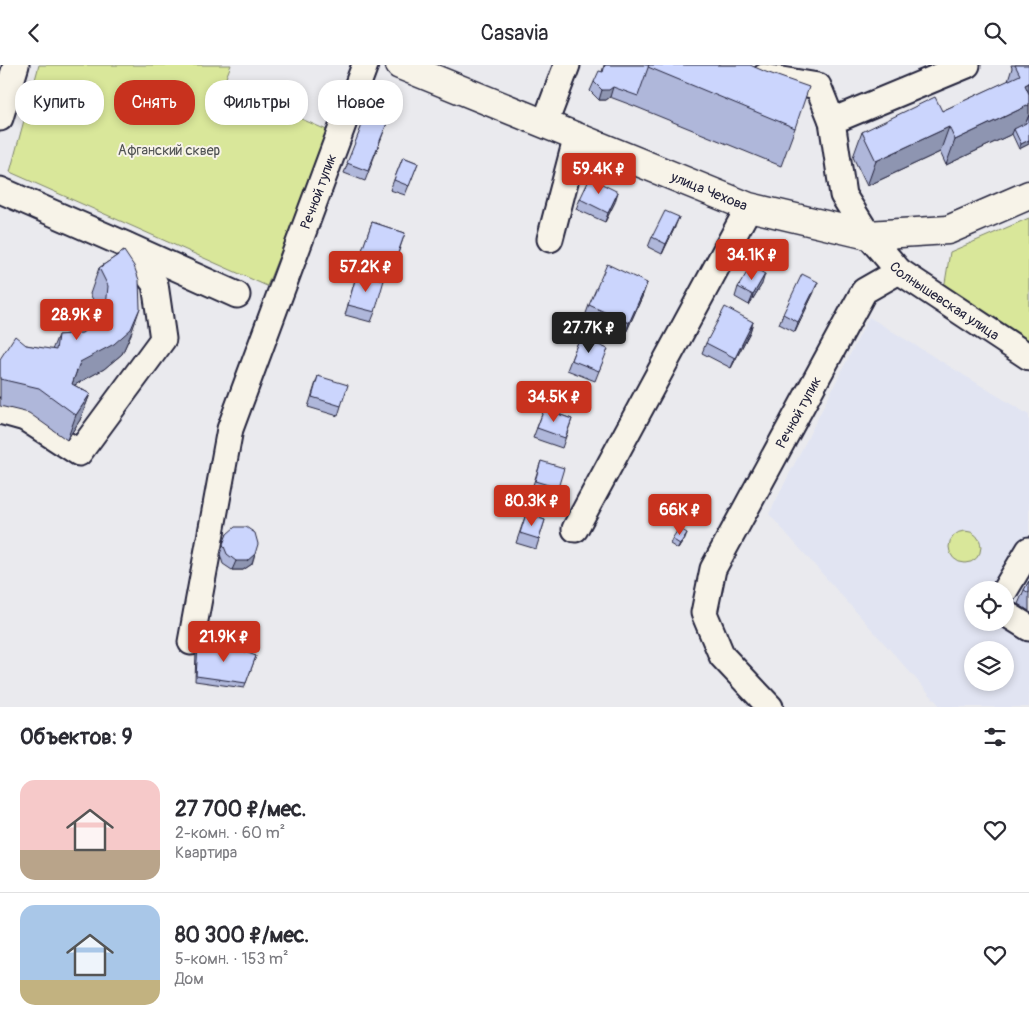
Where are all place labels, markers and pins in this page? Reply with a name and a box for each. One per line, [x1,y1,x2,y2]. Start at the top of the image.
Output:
pin: 59.4K ₽ [553,153,645,195]
pin: 34.1K ₽ [706,239,798,281]
pin: 57.2K ₽ [320,251,412,293]
pin: 28.9K ₽ [31,299,123,341]
pin: 27.7K ₽ [543,311,635,354]
pin: 34.5K ₽ [508,381,600,423]
pin: 80.3K ₽ [486,485,578,527]
pin: 66K ₽ [645,493,715,536]
pin: 21.9K ₽ [178,621,270,663]

